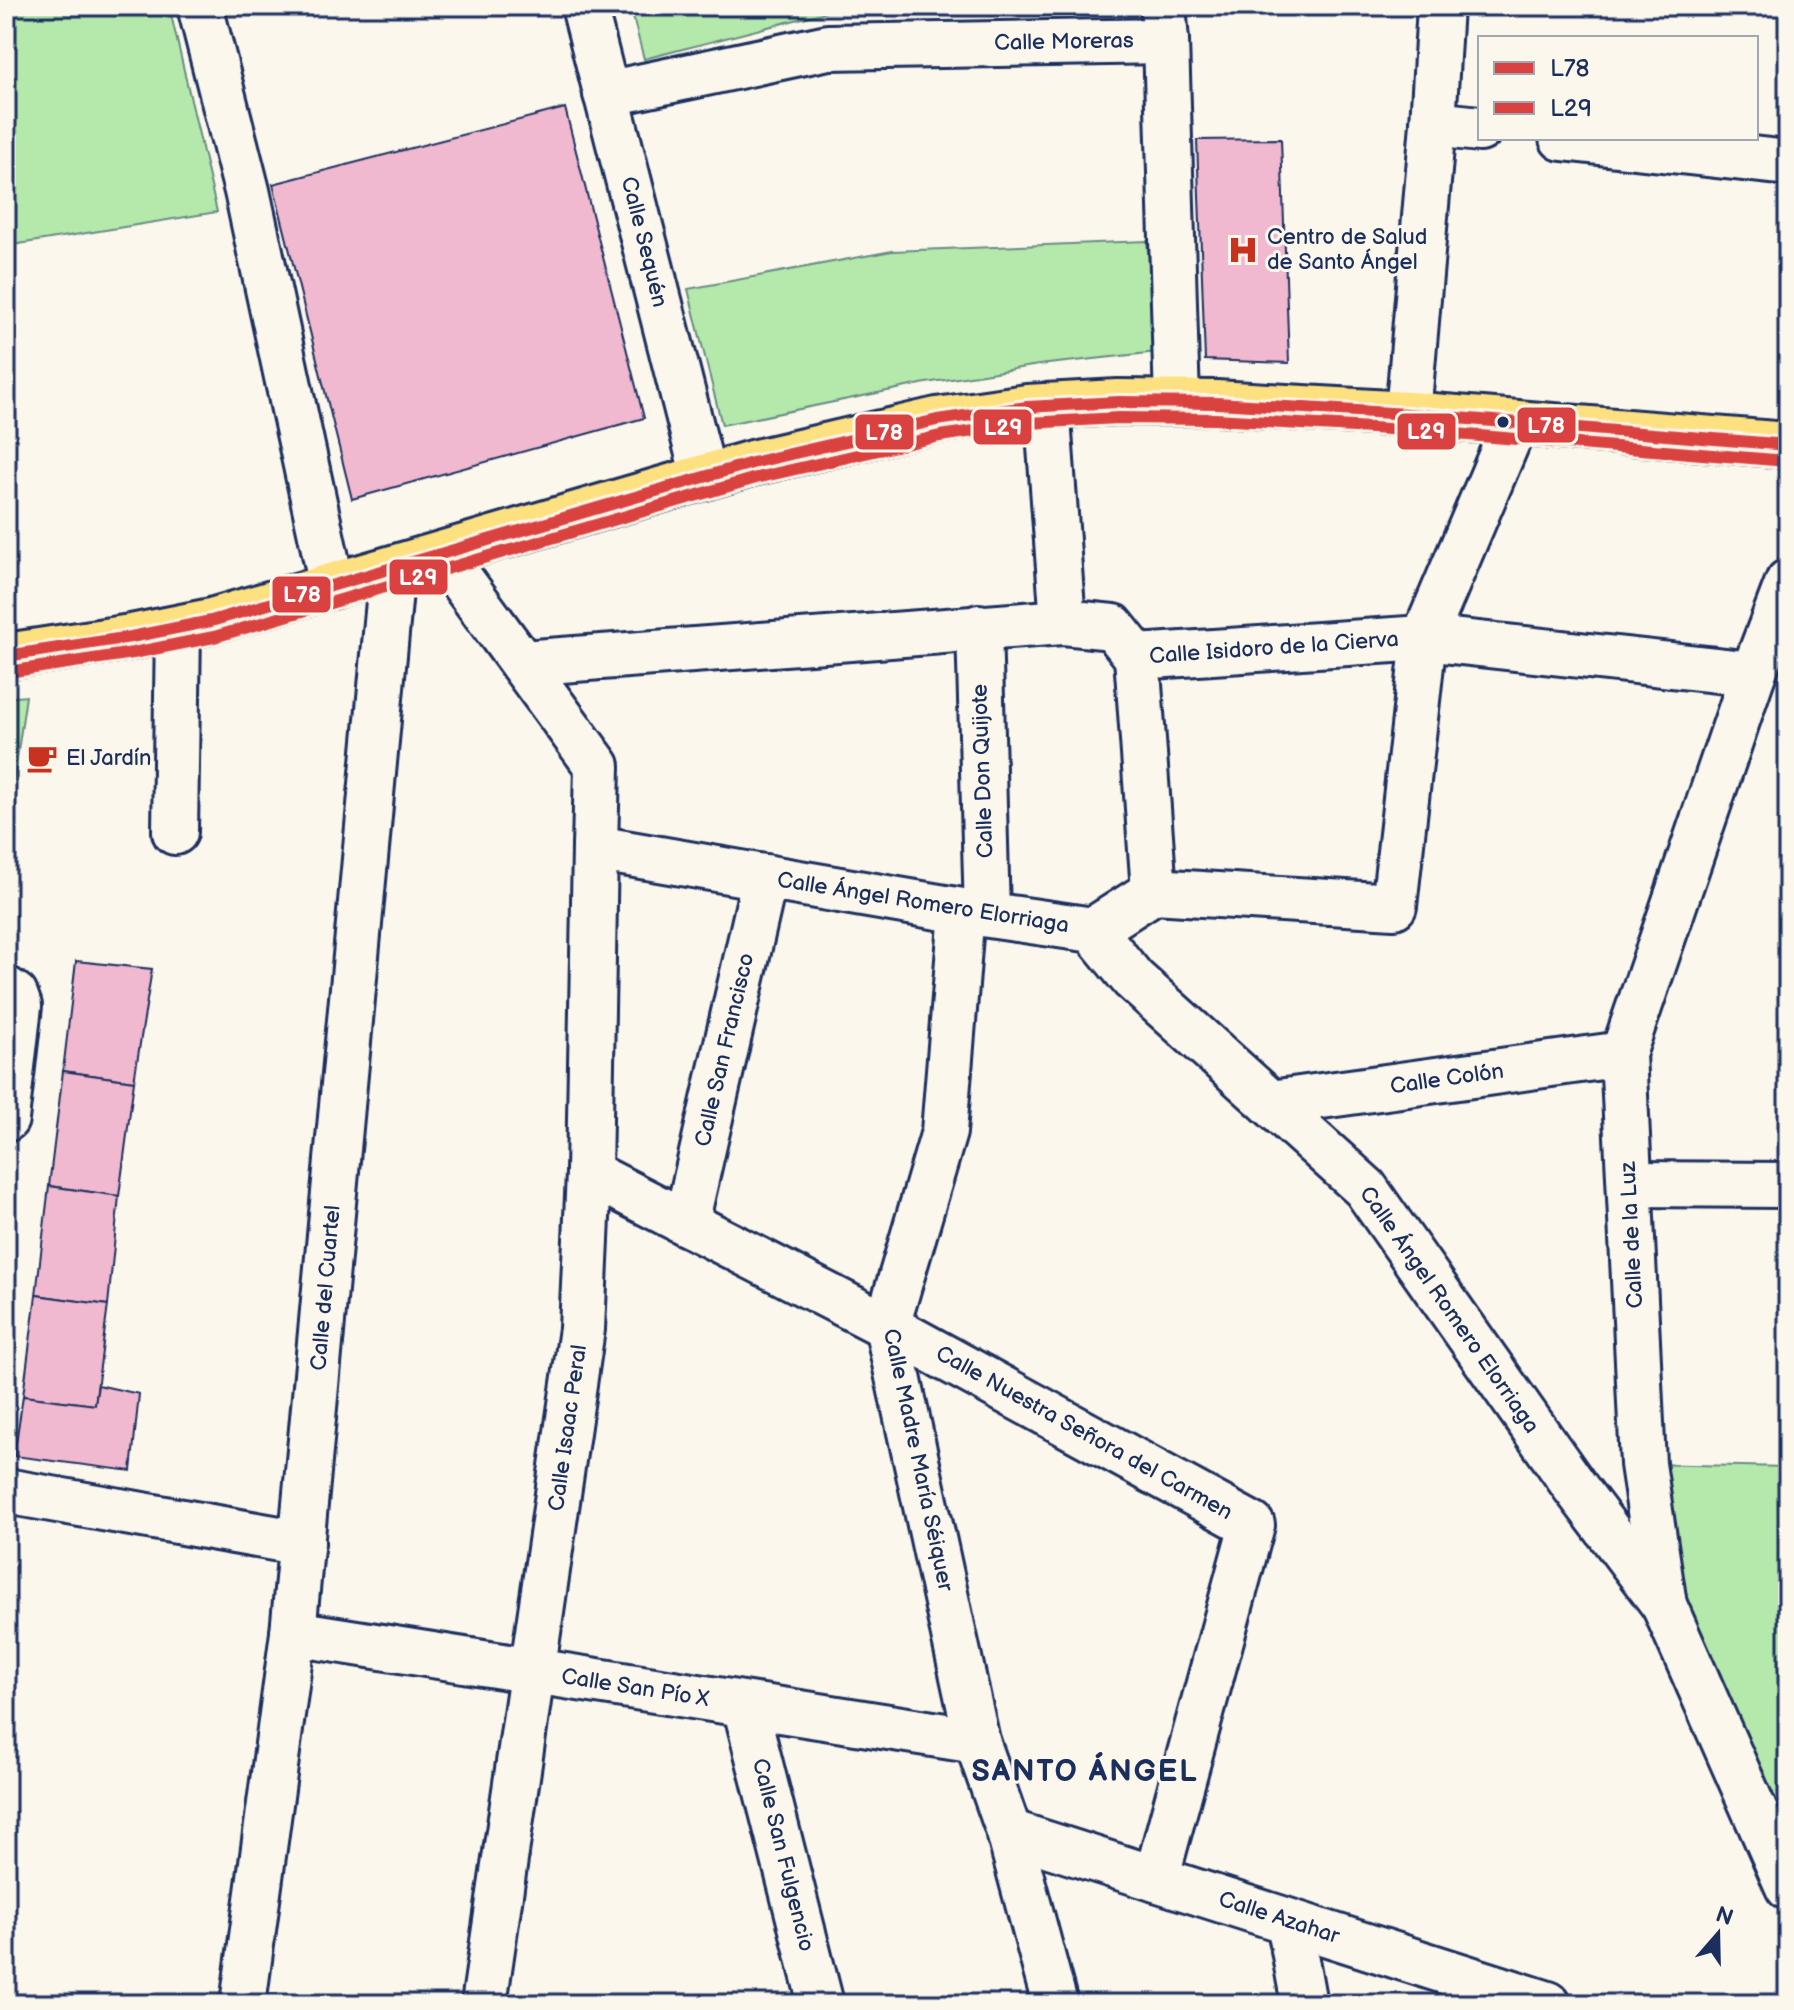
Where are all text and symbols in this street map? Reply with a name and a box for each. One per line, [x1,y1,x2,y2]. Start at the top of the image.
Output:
street label: Calle Moreras [994,27,1134,57]
legend [1478,36,1758,140]
text: L78 [1550,54,1590,83]
text: L29 [1550,94,1592,123]
street label: Calle Sequén [615,174,673,310]
place label: Centro de Salud de Santo Ángel [1267,224,1427,276]
hospital icon: Centro de Salud de Santo Ángel [1226,233,1260,267]
line badge: L78 [1516,406,1577,444]
line badge: L29 [972,408,1033,446]
line badge: L29 [1396,412,1457,451]
line badge: L78 [854,413,915,451]
text: L78 [1527,413,1565,440]
unlabelled marker [1495,414,1511,430]
text: L29 [984,415,1022,442]
text: L29 [1407,419,1445,446]
text: L78 [865,420,903,447]
line badge: L29 [388,558,449,596]
text: L29 [399,565,437,592]
line badge: L78 [271,575,332,614]
text: L78 [283,582,321,609]
street label: Calle Isidoro de la Cierva [1148,626,1400,670]
street label: Calle Don Quijote [966,683,1000,859]
cafe icon: El Jardín [25,741,59,775]
place label: El Jardín [66,745,151,772]
street label: Calle Ángel Romero Elorriaga [775,866,1071,939]
street label: Calle San Francisco [690,951,760,1149]
street label: Calle Colón [1388,1058,1506,1100]
street label: Calle de la Luz [1615,1160,1649,1309]
street label: Calle Ángel Romero Elorriaga [1353,1181,1546,1439]
street label: Calle del Cuartel [305,1204,347,1372]
street label: Calle Madre María Séiquer [877,1326,959,1595]
street label: Calle Nuestra Señora del Carmen [931,1340,1237,1526]
street label: Calle Isaac Peral [543,1343,593,1513]
street label: Calle San Pío X [559,1663,711,1713]
district label: SANTO ÁNGEL [971,1751,1199,1790]
street label: Calle San Fulgencio [746,1756,820,1954]
street label: Calle Azahar [1215,1886,1344,1951]
north arrow [1678,1894,1758,1974]
text: N [1712,1901,1737,1932]

